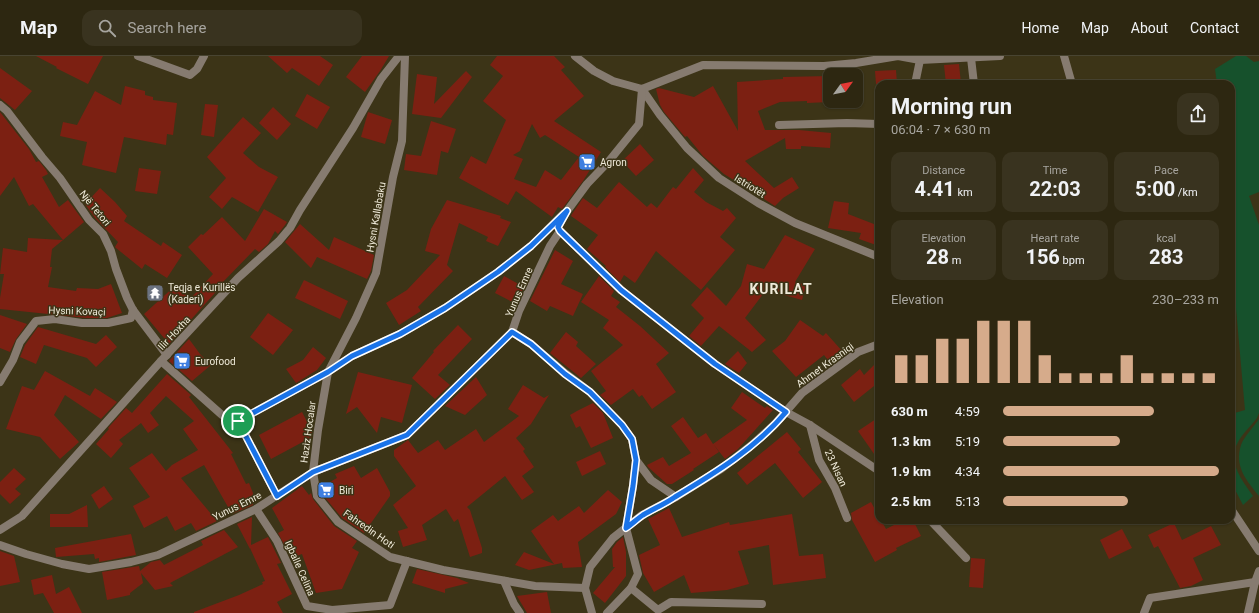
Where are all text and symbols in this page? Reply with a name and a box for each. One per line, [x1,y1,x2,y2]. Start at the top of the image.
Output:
search box [82,10,362,46]
text: Map [20,16,58,39]
icon: search [96,17,118,39]
text: Search here [128,19,206,37]
text: Home [1021,20,1059,36]
text: Map [1081,20,1109,36]
text: About [1131,20,1168,36]
text: Contact [1190,20,1239,36]
north arrow [823,68,863,108]
map controls [823,68,863,108]
button: share [1177,93,1219,135]
text: Morning run [891,94,1012,119]
text: 06:04 · 7 × 630 m [891,122,990,137]
supermarket icon: Agron [577,152,597,172]
place label: Agron [600,157,627,168]
text: Distance [922,164,965,177]
text: Time [1043,164,1067,177]
text: Pace [1154,164,1179,177]
street label: Istriotët [732,172,768,200]
text: 4.41 [915,177,955,201]
text: 22:03 [1029,177,1081,201]
text: 5:00 [1135,177,1175,201]
street label: Hysni Kallabaku [364,181,388,253]
text: km [955,186,973,199]
text: /km [1175,186,1198,199]
street label: Një Tetori [77,188,113,228]
text: Elevation [921,232,966,245]
text: Heart rate [1031,232,1079,245]
text: kcal [1156,232,1176,245]
text: 28 [926,245,949,269]
text: 156 [1025,245,1060,269]
text: 283 [1149,245,1184,269]
text: m [949,254,961,267]
text: bpm [1060,254,1085,267]
street label: Yunus Emre [503,266,535,318]
district label: KURILAT [749,281,813,297]
place label: Teqja e Kurillës (Kaderi) [168,282,235,306]
temple icon: Teqja e Kurillës (Kaderi) [145,283,165,303]
text: Elevation [891,292,944,307]
text: 230–233 m [1152,292,1219,307]
street label: Hysni Kovaçi [48,305,106,317]
street label: Ilir Hoxha [156,314,192,352]
street label: Ahmet Krasniqi [794,341,856,389]
supermarket icon: Eurofood [172,351,192,371]
place label: Eurofood [195,356,236,367]
street label: Haziz Hocalar [298,400,318,464]
pin [221,404,255,438]
text: 630 m [891,404,928,419]
text: 4:59 [955,404,980,419]
icon: arrive [227,410,249,432]
text: 1.3 km [891,434,931,449]
text: 5:19 [955,434,980,449]
street label: 23 Nisan [823,448,849,488]
text: 1.9 km [891,464,931,479]
text: 4:34 [955,464,980,479]
supermarket icon: Biri [316,480,336,500]
place label: Biri [339,485,353,496]
street label: Yunus Emre [211,489,263,523]
text: 2.5 km [891,494,931,509]
text: 5:13 [955,494,980,509]
street label: Fahredin Hoti [341,507,397,551]
street label: Igballe Celina [283,538,317,598]

